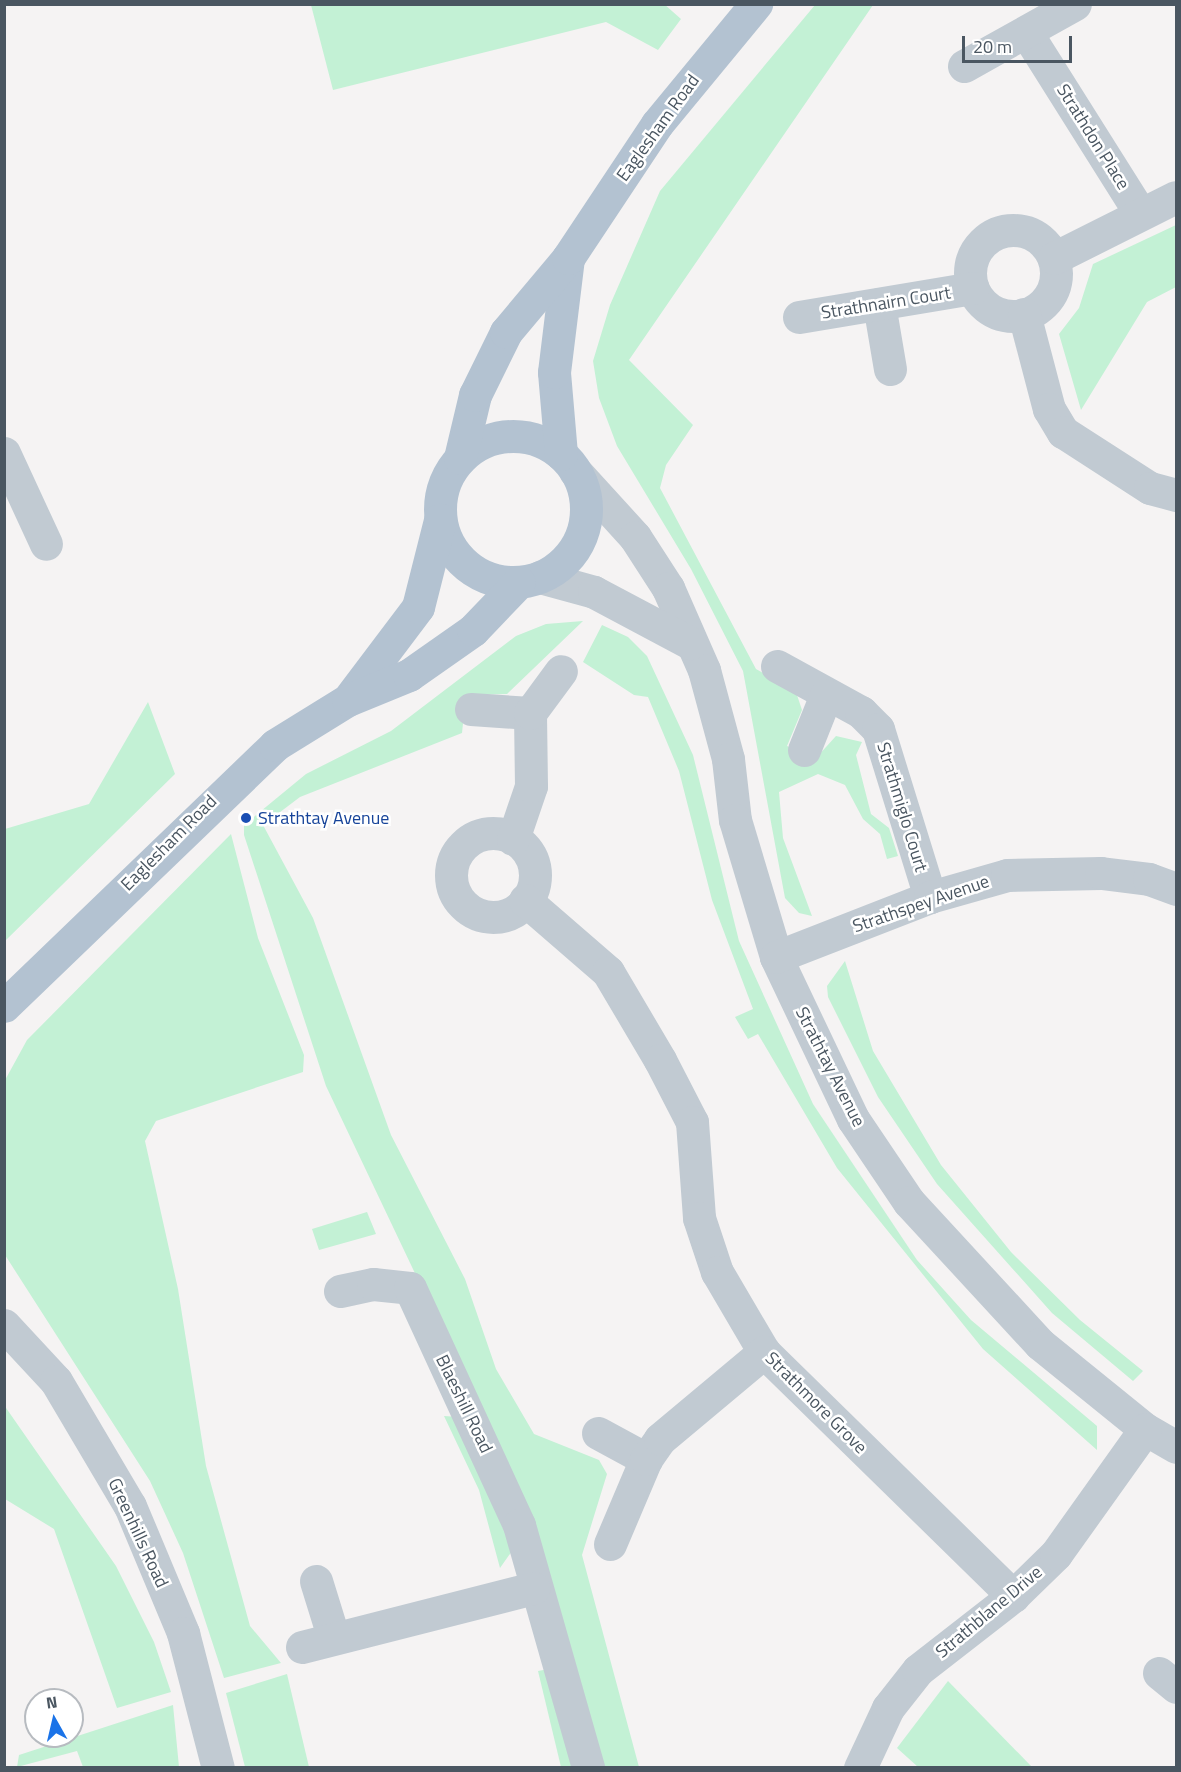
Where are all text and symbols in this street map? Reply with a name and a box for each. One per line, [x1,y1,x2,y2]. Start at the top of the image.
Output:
scale bar [965,24,1074,62]
text: 20 m [973,33,1012,60]
street label: Eaglesham Road [612,70,704,186]
street label: Strathdon Place [1052,80,1134,194]
street label: Strathnairn Court [820,282,952,324]
street label: Strathmiglo Court [872,740,932,874]
street label: Eaglesham Road [117,791,221,895]
place label: Strathtay Avenue [258,807,389,829]
marker: Strathtay Avenue [239,811,253,825]
street label: Strathspey Avenue [850,871,992,937]
street label: Strathtay Avenue [791,1004,869,1130]
street label: Strathmore Grove [761,1348,871,1458]
street label: Blaeshill Road [431,1351,497,1457]
street label: Greenhills Road [103,1475,173,1591]
street label: Strathblane Drive [932,1561,1046,1663]
north arrow [24,1688,84,1748]
text: N [45,1690,59,1715]

